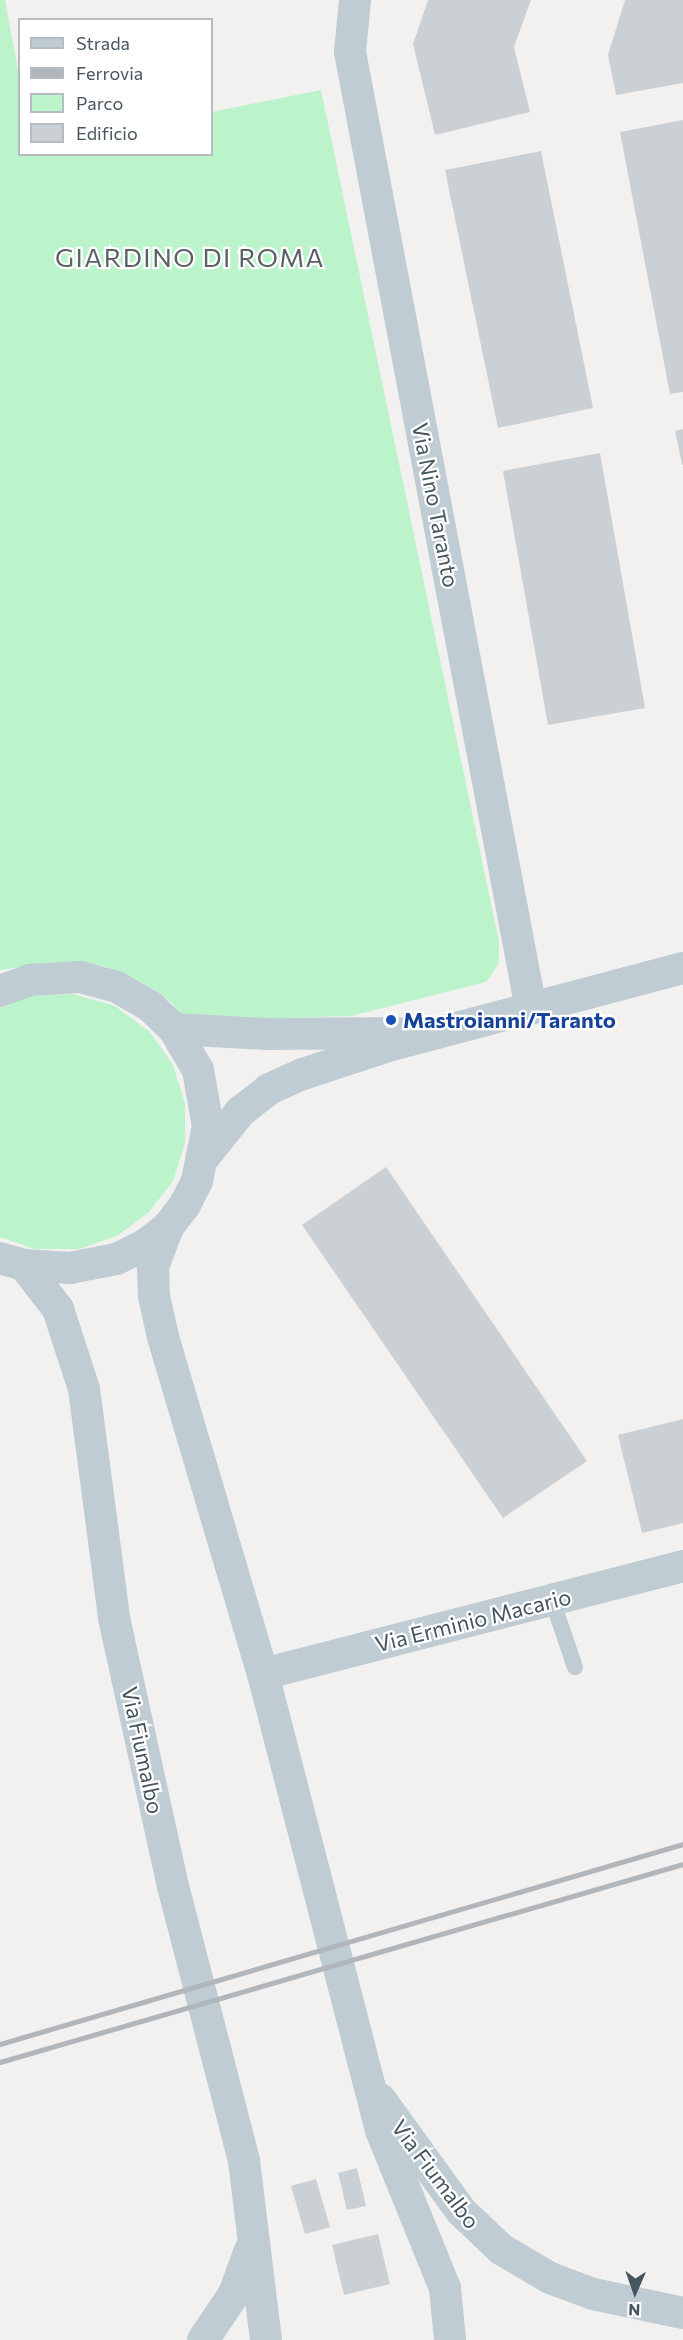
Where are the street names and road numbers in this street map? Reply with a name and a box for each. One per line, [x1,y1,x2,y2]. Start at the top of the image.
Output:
street label: Via Nino Taranto [407,420,465,590]
street label: Via Erminio Macario [372,1583,574,1657]
street label: Via Fiumalbo [117,1684,169,1816]
street label: Via Fiumalbo [386,2114,486,2234]

